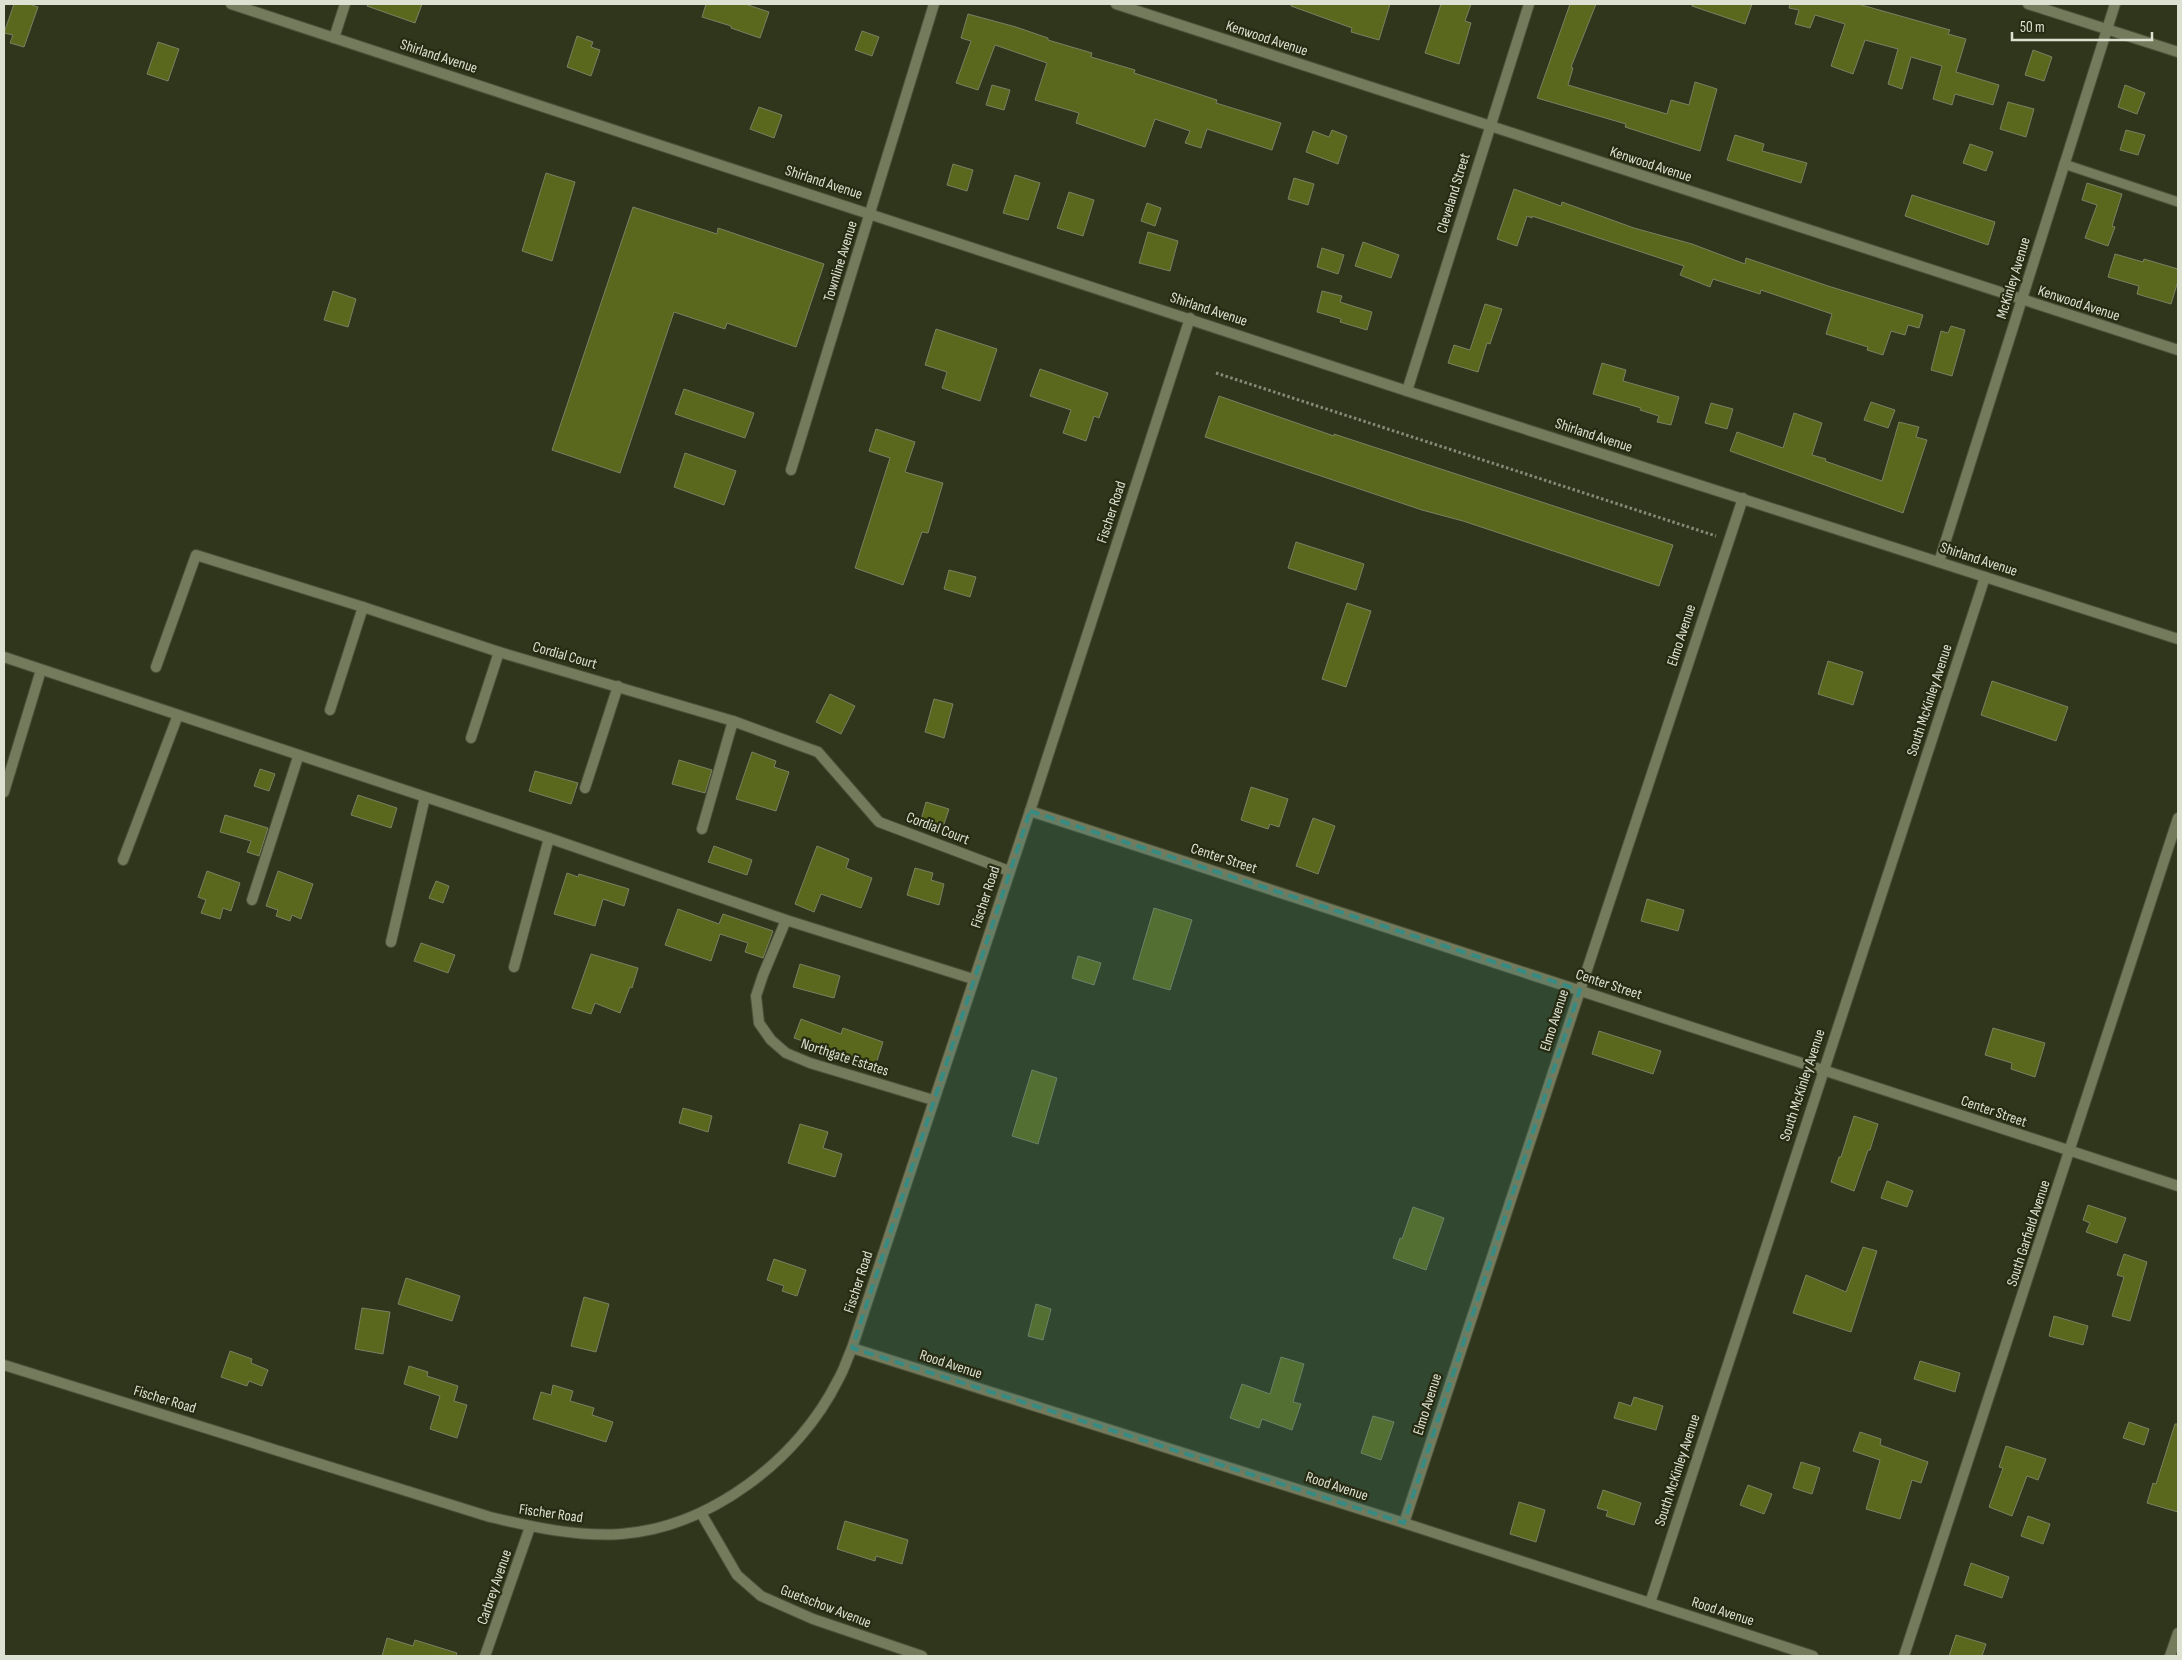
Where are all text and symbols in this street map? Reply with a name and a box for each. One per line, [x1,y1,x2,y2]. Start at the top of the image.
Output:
scale bar [2012,10,2152,42]
street label: Kenwood Avenue [1223,16,1310,61]
text: 50 m [2020,18,2045,37]
street label: Shirland Avenue [398,35,480,78]
street label: Kenwood Avenue [1607,142,1694,187]
street label: Cleveland Street [1432,150,1475,236]
street label: Shirland Avenue [783,161,865,204]
street label: Townline Avenue [819,218,862,304]
street label: McKinley Avenue [1992,235,2035,321]
street label: Kenwood Avenue [2035,281,2122,326]
street label: Shirland Avenue [1168,288,1250,331]
street label: Shirland Avenue [1553,414,1635,457]
street label: Fischer Road [1093,479,1130,546]
street label: Shirland Avenue [1938,538,2020,581]
street label: Elmo Avenue [1663,602,1700,668]
street label: Cordial Court [530,637,600,674]
street label: South McKinley Avenue [1902,642,1957,759]
street label: Cordial Court [904,808,972,849]
street label: Center Street [1188,839,1260,878]
street label: Fischer Road [967,864,1004,931]
street label: Center Street [1573,965,1645,1004]
street label: Elmo Avenue [1536,987,1573,1053]
street label: South McKinley Avenue [1775,1027,1830,1144]
street label: Northgate Estates [798,1034,891,1081]
street label: Center Street [1958,1091,2030,1132]
street label: South Garfield Avenue [2002,1178,2055,1289]
street label: Fischer Road [840,1249,877,1316]
street label: Rood Avenue [917,1345,984,1383]
street label: Elmo Avenue [1409,1371,1446,1437]
street label: Fischer Road [131,1381,198,1418]
street label: South McKinley Avenue [1650,1412,1705,1529]
street label: Rood Avenue [1303,1467,1370,1505]
street label: Fischer Road [518,1500,584,1527]
street label: Carbrey Avenue [473,1547,516,1627]
street label: Guetschow Avenue [778,1580,874,1632]
street label: Rood Avenue [1689,1592,1756,1630]

